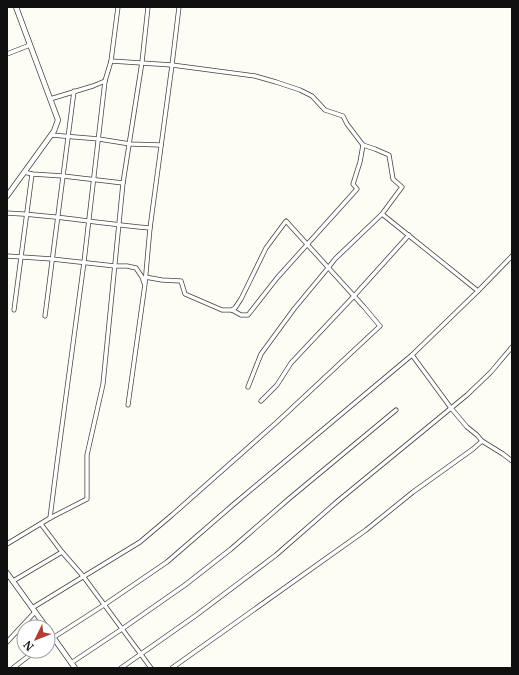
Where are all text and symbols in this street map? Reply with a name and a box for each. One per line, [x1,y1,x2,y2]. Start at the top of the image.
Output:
north arrow [16,619,56,659]
text: N [20,638,37,654]

